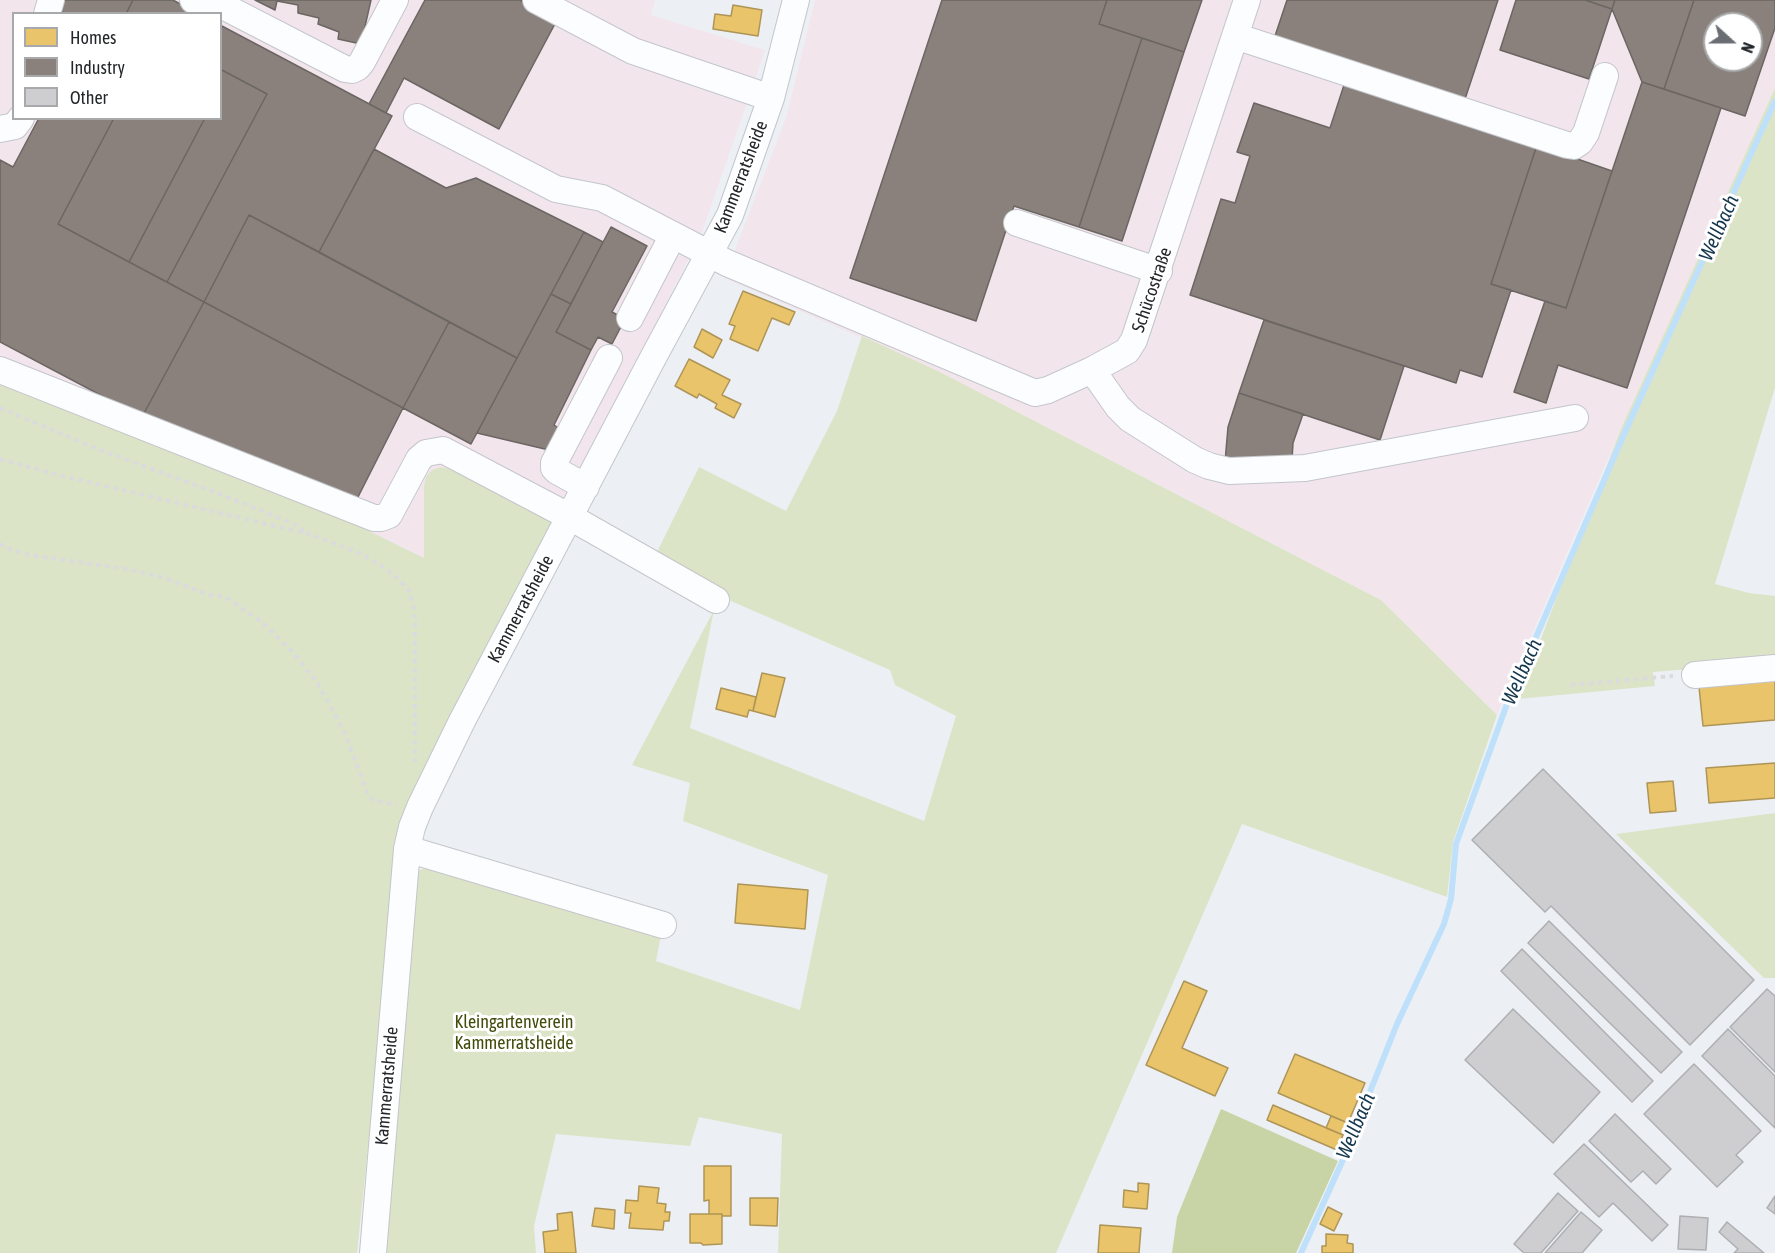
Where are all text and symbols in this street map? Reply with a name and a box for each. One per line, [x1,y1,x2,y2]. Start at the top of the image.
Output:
legend [12,12,222,120]
north arrow [1703,12,1763,72]
text: Homes [70,27,116,48]
text: N [1738,40,1758,55]
text: Industry [70,57,125,78]
text: Other [70,87,108,108]
street label: Kammerratsheide [710,118,772,236]
water label: Wellbach [1694,191,1744,265]
street label: Schücostraße [1127,245,1177,335]
street label: Kammerratsheide [484,551,558,667]
water label: Wellbach [1497,635,1547,709]
park label: Kleingartenverein Kammerratsheide [455,1011,573,1054]
street label: Kammerratsheide [371,1026,403,1146]
water label: Wellbach [1331,1089,1381,1163]

